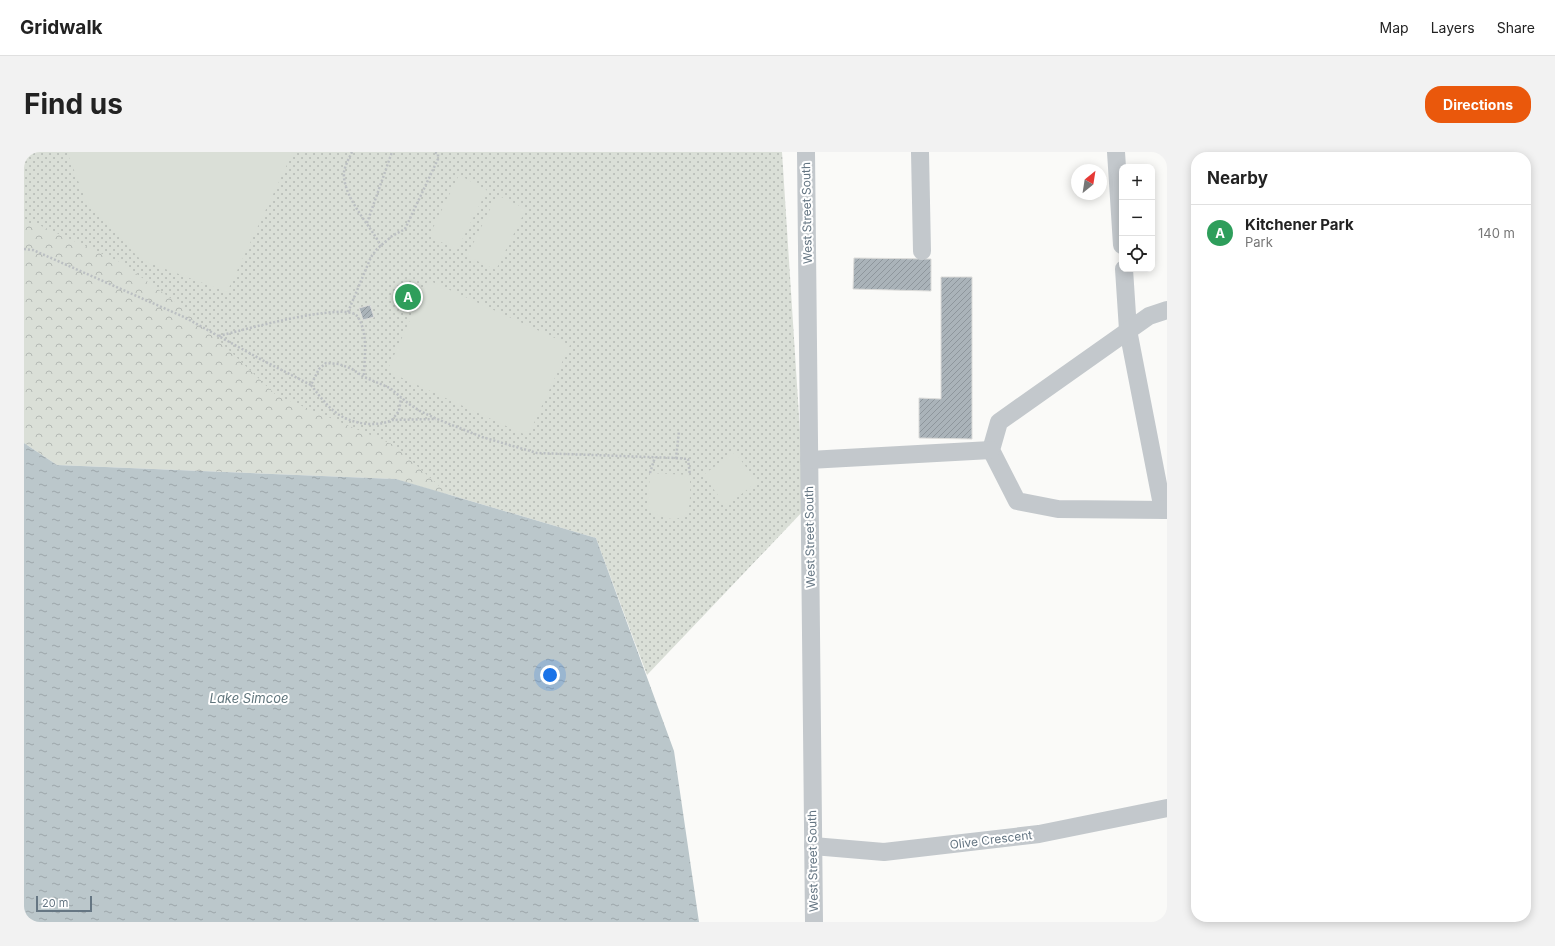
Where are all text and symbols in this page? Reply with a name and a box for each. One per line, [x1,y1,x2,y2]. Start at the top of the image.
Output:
text: Gridwalk [20,16,103,39]
text: Map [1380,19,1409,36]
text: Layers [1431,19,1475,36]
text: Share [1497,19,1535,36]
button: Directions [1425,86,1531,123]
text: Find us [24,87,123,121]
street label: West Street South [798,162,815,264]
north arrow [1071,164,1107,200]
map controls [1119,164,1155,272]
button: + [1119,164,1155,200]
text: Nearby [1207,168,1268,188]
button: − [1119,200,1155,236]
text: Kitchener Park [1245,215,1354,234]
text: A [1215,225,1225,241]
text: 140 m [1478,225,1515,241]
text: Park [1245,234,1273,250]
button: locate [1119,236,1155,272]
pin: A [395,282,421,312]
street label: West Street South [801,486,818,588]
your location [540,665,560,685]
water label: Lake Simcoe [210,690,288,706]
street label: West Street South [804,810,821,912]
street label: Olive Crescent [949,827,1033,852]
scale bar [36,894,92,913]
text: 20 m [42,896,68,910]

